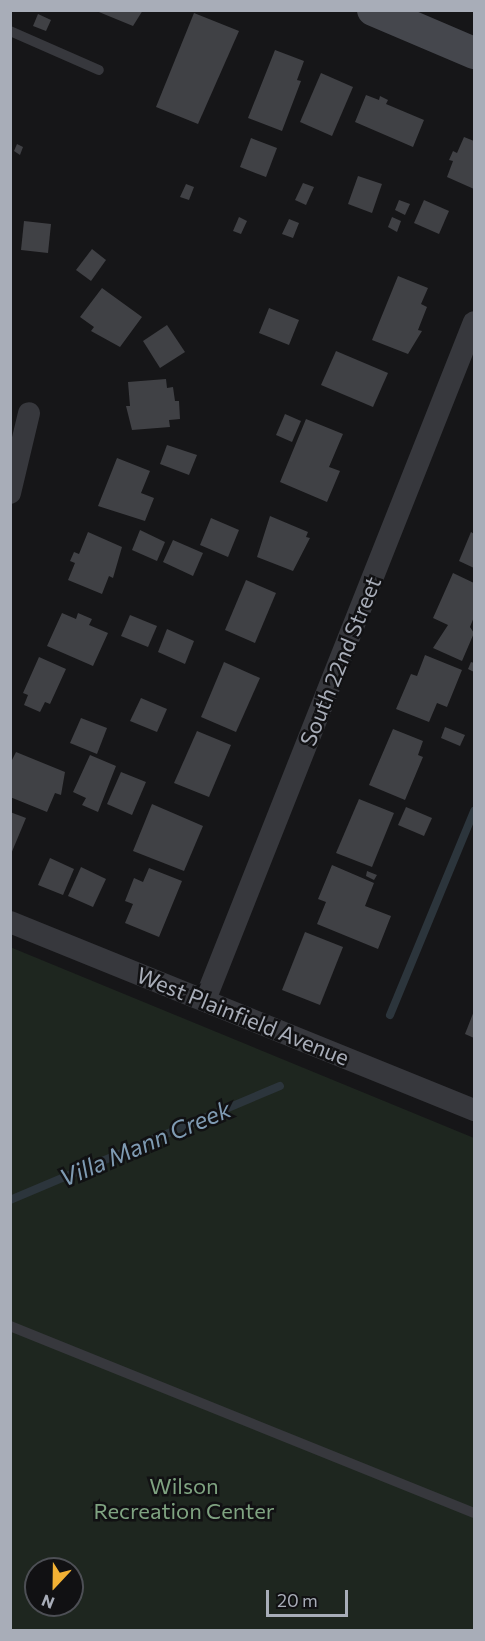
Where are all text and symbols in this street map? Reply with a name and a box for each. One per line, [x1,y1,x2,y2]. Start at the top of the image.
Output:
street label: South 22nd Street [294,572,386,750]
street label: West Plainfield Avenue [133,961,353,1071]
water label: Villa Mann Creek [55,1094,235,1192]
park label: Wilson Recreation Center [93,1472,275,1524]
north arrow [24,1557,84,1617]
scale bar [269,1578,352,1616]
text: 20 m [277,1589,318,1611]
text: N [39,1591,57,1613]

